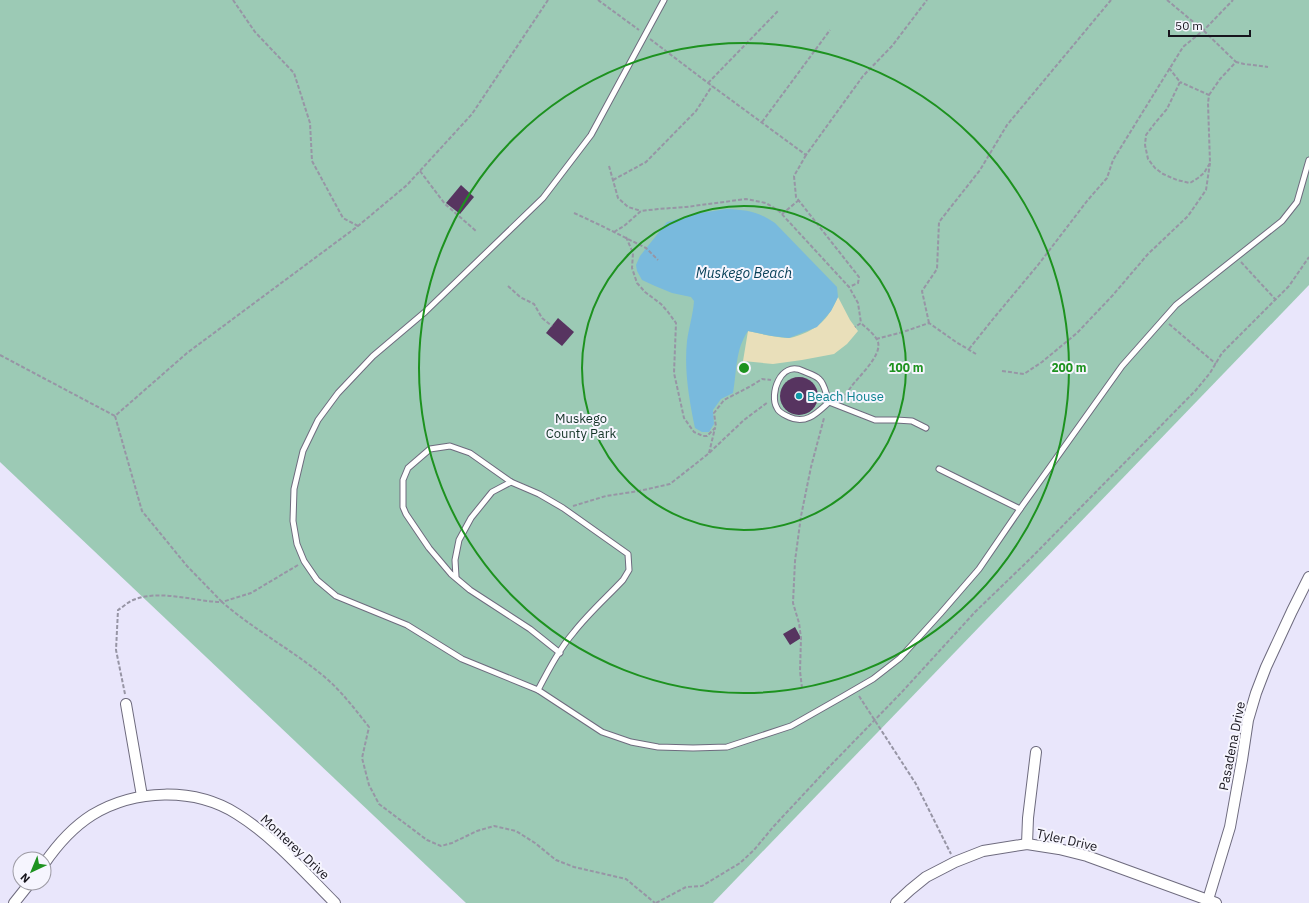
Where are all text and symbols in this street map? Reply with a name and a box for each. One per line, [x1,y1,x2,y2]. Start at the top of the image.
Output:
scale bar [1169,12,1250,38]
text: 50 m [1175,18,1203,33]
water label: Muskego Beach [696,264,792,282]
text: 100 m [888,360,924,375]
text: 200 m [1051,360,1087,375]
centre of rings [737,361,751,375]
place label: Beach House [807,388,884,405]
marker: Beach House [794,391,804,401]
park label: Muskego County Park [546,410,616,442]
street label: Pasadena Drive [1215,700,1249,792]
street label: Monterey Drive [257,811,333,883]
street label: Tyler Drive [1035,825,1099,855]
north arrow [12,851,52,891]
text: N [17,870,33,886]

